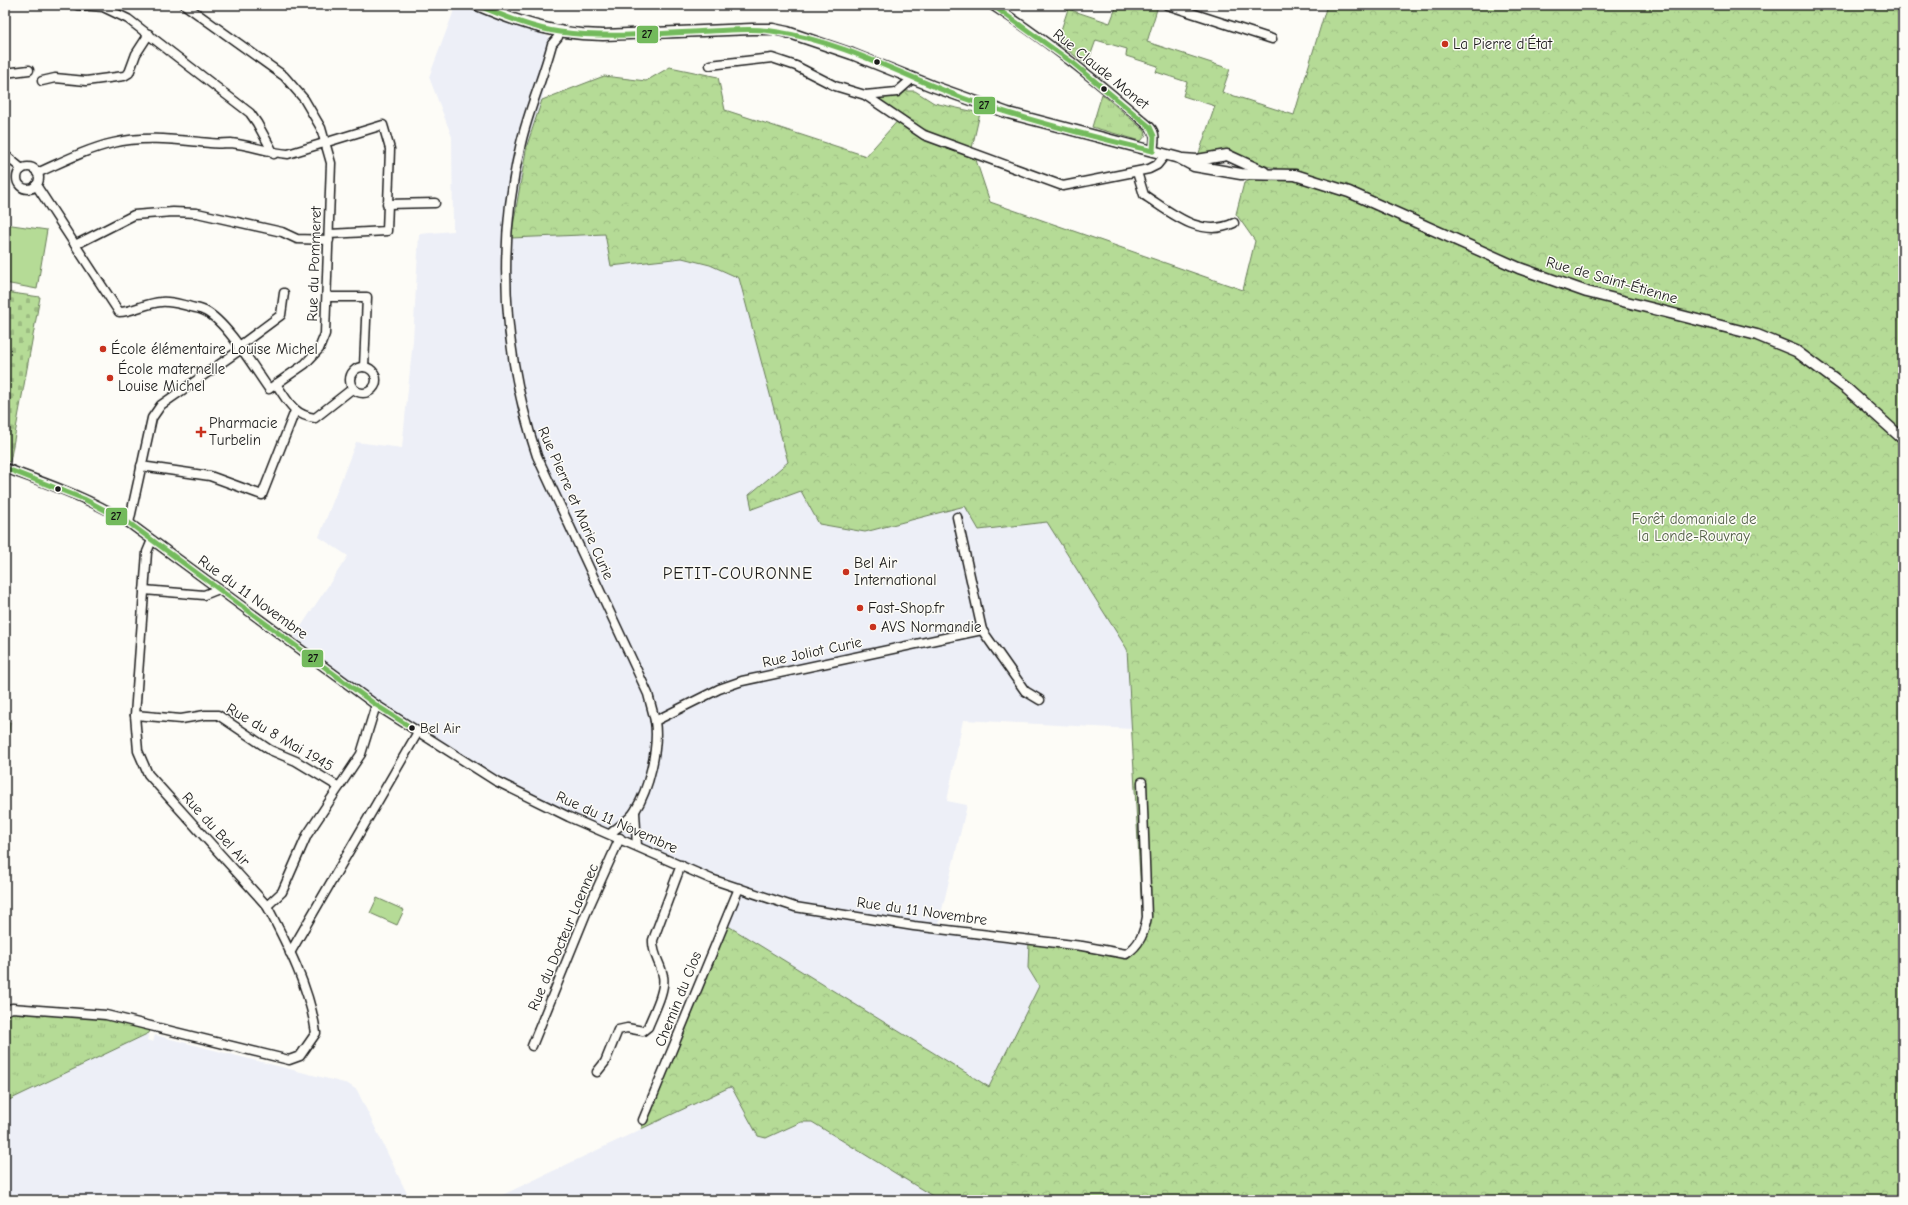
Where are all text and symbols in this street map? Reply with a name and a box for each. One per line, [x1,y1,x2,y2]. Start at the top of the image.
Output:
line badge: 27 [636,25,659,44]
street label: Rue Claude Monet [1049,25,1153,114]
text: 27 [642,28,652,41]
place label: La Pierre d'État [1453,34,1553,53]
marker: La Pierre d'État [1440,39,1450,49]
unlabelled marker [872,57,882,67]
unlabelled marker [1099,84,1109,94]
line badge: 27 [973,96,996,115]
text: 27 [979,99,989,112]
street label: Rue du Pommeret [303,205,325,322]
street label: Rue de Saint-Étienne [1544,252,1681,308]
place label: École élémentaire Louise Michel [111,339,318,358]
marker: École élémentaire Louise Michel [98,344,108,354]
place label: École maternelle Louise Michel [118,359,226,395]
marker: École maternelle Louise Michel [105,373,115,383]
place label: Pharmacie Turbelin [209,414,278,449]
street label: Rue Pierre et Marie Curie [534,424,618,583]
marker: Pharmacie Turbelin [196,427,206,437]
unlabelled marker [53,484,63,494]
line badge: 27 [105,507,128,526]
text: 27 [111,510,121,523]
park label: Forêt domaniale de la Londe-Rouvray [1632,510,1757,545]
street label: Rue du 11 Novembre [195,551,312,643]
place label: Bel Air International [854,554,937,589]
district label: PETIT-COURONNE [663,564,813,583]
marker: Bel Air International [841,567,851,577]
place label: Fast-Shop.fr [868,599,944,617]
marker: Fast-Shop.fr [855,603,865,613]
place label: AVS Normandie [881,618,982,636]
marker: AVS Normandie [868,622,878,632]
street label: Rue Joliot Curie [761,633,864,671]
line badge: 27 [301,649,324,668]
text: 27 [308,652,318,665]
street label: Rue du 8 Mai 1945 [223,699,337,775]
place label: Bel Air [420,720,461,737]
marker: Bel Air [407,723,417,733]
street label: Rue du 11 Novembre [553,787,681,857]
street label: Rue du Bel Air [178,788,254,870]
street label: Rue du Docteur Laennec [524,861,602,1013]
street label: Rue du 11 Novembre [856,893,989,929]
street label: Chemin du Clos [651,949,705,1049]

